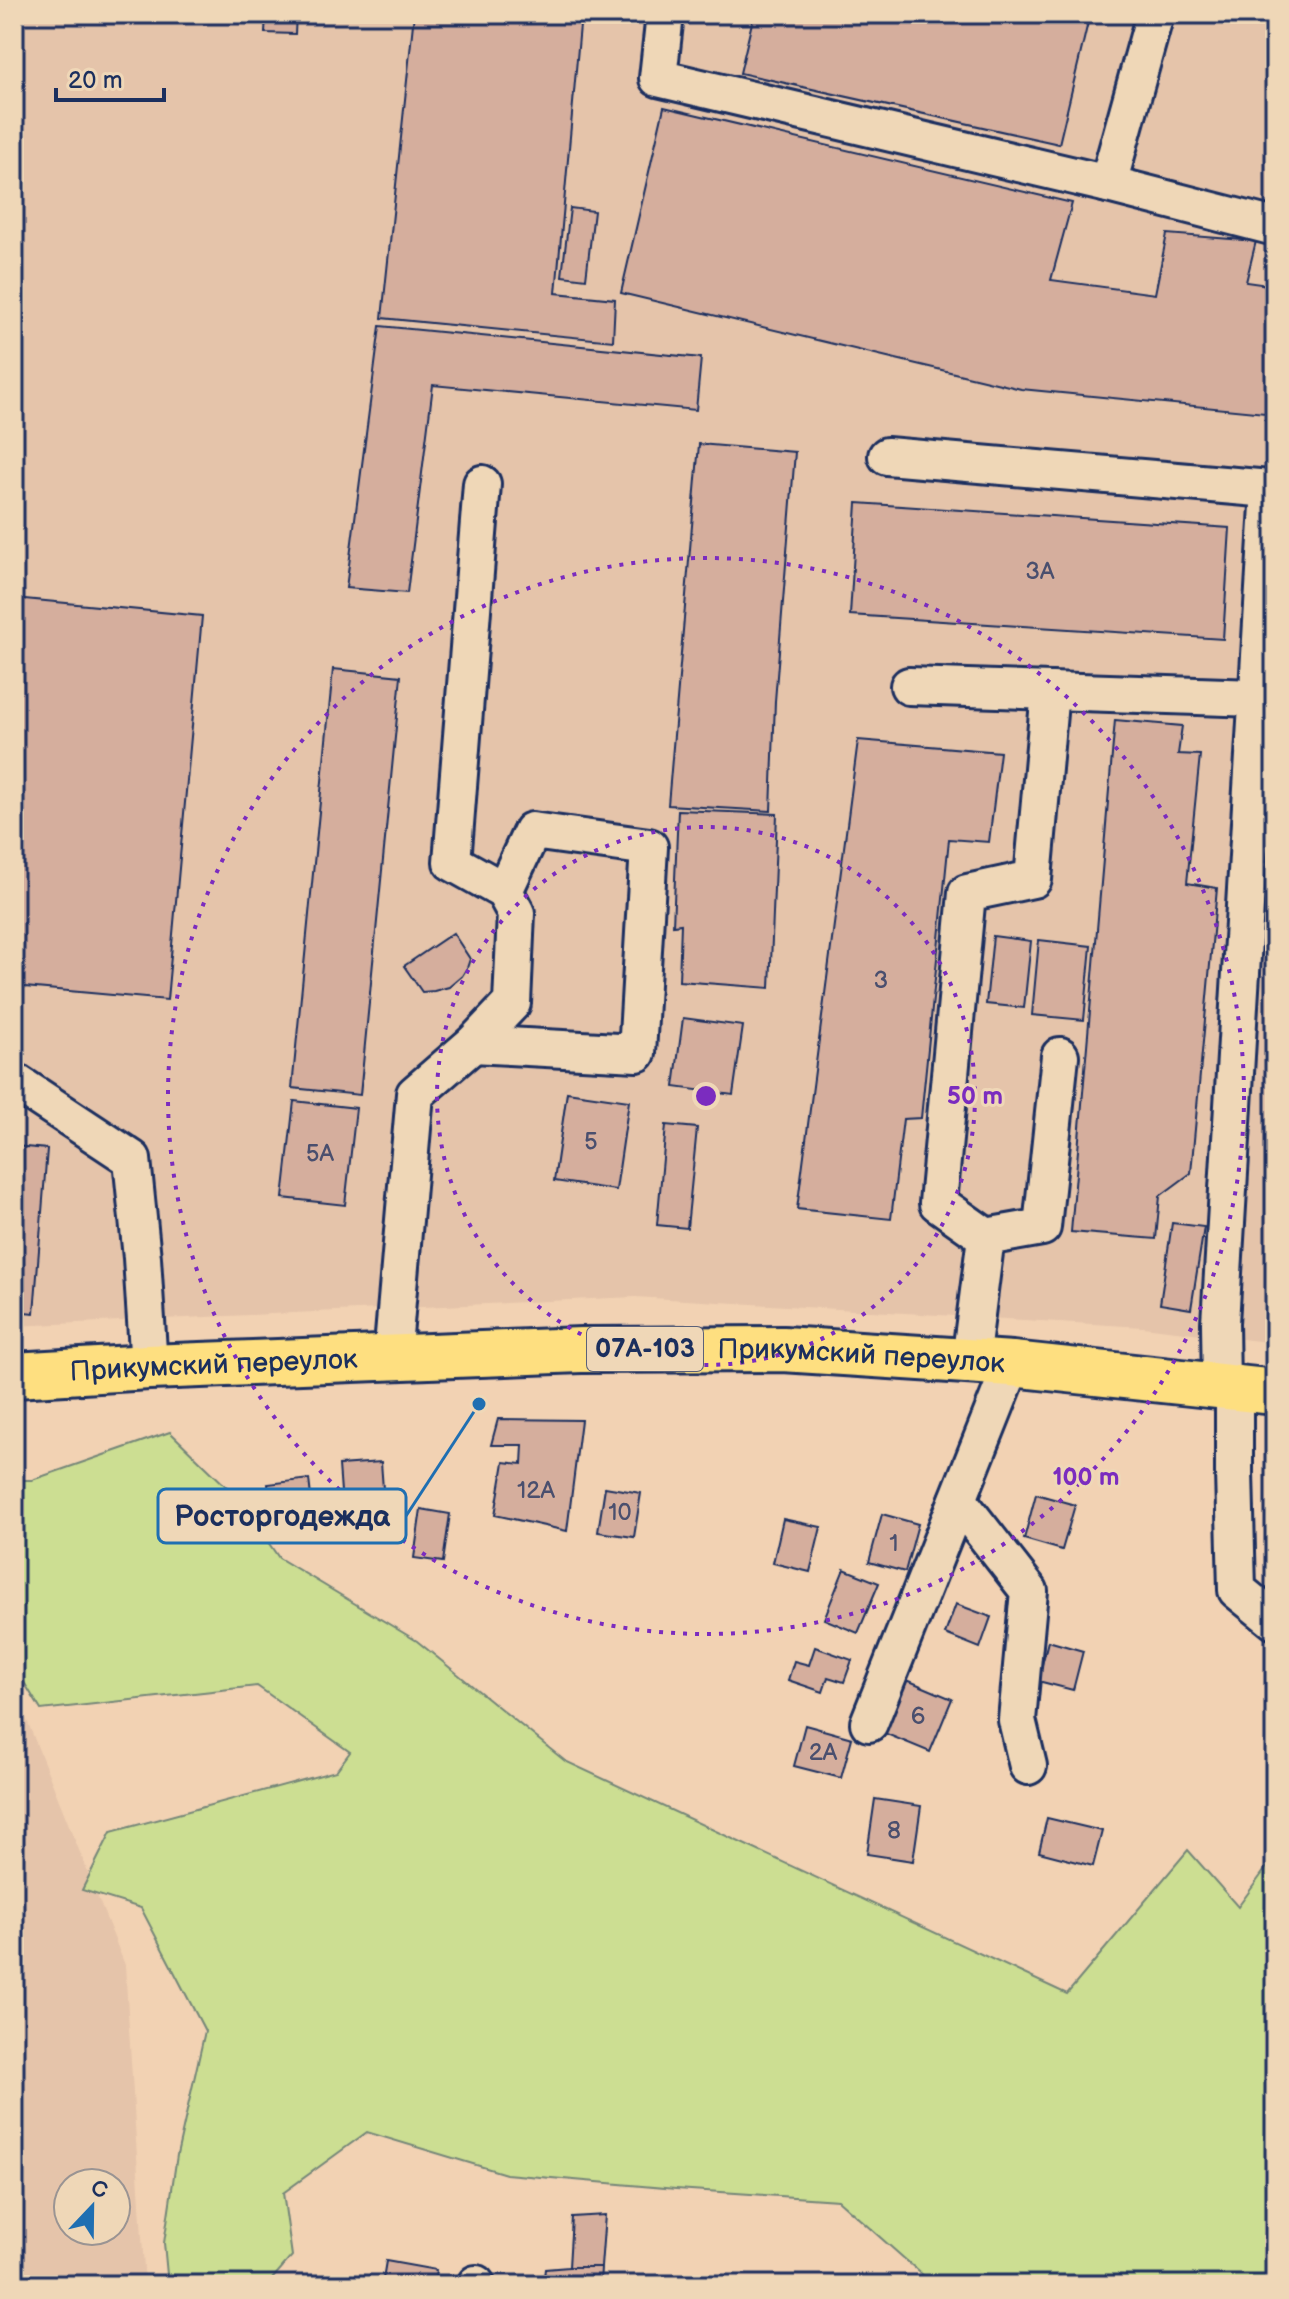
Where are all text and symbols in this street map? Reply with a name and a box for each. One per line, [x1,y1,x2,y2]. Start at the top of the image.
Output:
scale bar [56,52,164,102]
text: 20 m [68,66,123,95]
house number: 3А [1025,557,1055,586]
house number: 3 [874,966,888,995]
centre of rings [692,1082,720,1110]
text: 50 m [947,1082,1003,1111]
house number: 5 [584,1127,598,1156]
house number: 5А [306,1139,335,1168]
road number: 07А-103 [587,1327,703,1371]
street label: Прикумский переулок [717,1332,1006,1380]
street label: Прикумский переулок [69,1342,358,1388]
text: 100 m [1053,1463,1119,1492]
house number: 12А [517,1476,555,1505]
callout: Росторгодежда [158,1489,406,1543]
house number: 10 [608,1498,632,1527]
text: Росторгодежда [174,1499,391,1535]
house number: 1 [889,1529,899,1558]
house number: 6 [911,1702,925,1731]
house number: 2А [809,1738,838,1767]
house number: 8 [887,1816,901,1845]
north arrow [52,2167,132,2247]
text: С [87,2174,111,2205]

